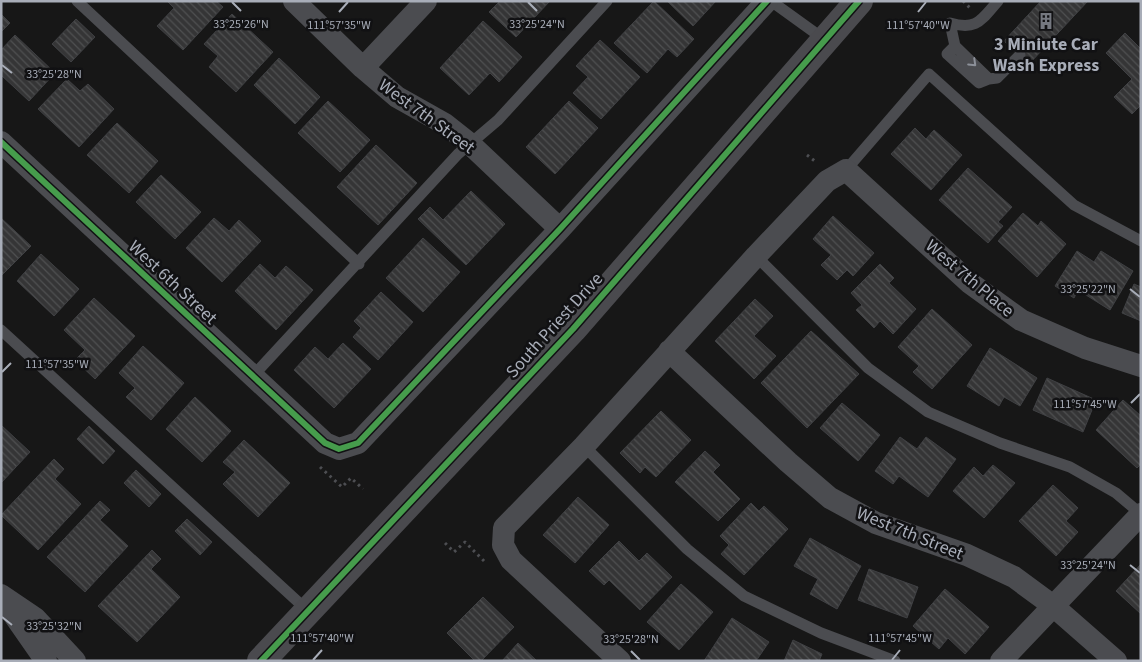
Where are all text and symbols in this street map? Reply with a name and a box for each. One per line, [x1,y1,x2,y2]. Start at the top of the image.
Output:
building icon: 3 Miniute Car Wash Express [1036,11,1056,31]
text: 33°25'26"N [213,16,269,33]
text: 33°25'24"N [509,16,565,33]
text: 111°57'35"W [307,17,371,34]
text: 111°57'40"W [886,17,950,34]
place label: 3 Miniute Car Wash Express [993,32,1099,78]
one-way arrow [968,57,977,66]
text: 33°25'28"N [26,66,82,83]
street label: West 7th Street [373,73,480,160]
street label: West 7th Place [920,234,1020,323]
street label: West 6th Street [123,235,223,330]
street label: South Priest Drive [500,267,609,384]
text: 33°25'22"N [1060,281,1116,298]
text: 111°57'35"W [25,356,89,373]
text: 111°57'45"W [1053,396,1117,413]
street label: West 7th Street [853,501,967,566]
text: 33°25'24"N [1060,557,1116,574]
text: 33°25'32"N [26,618,82,635]
text: 111°57'40"W [290,630,354,647]
text: 111°57'45"W [868,630,932,647]
text: 33°25'28"N [603,631,659,648]

